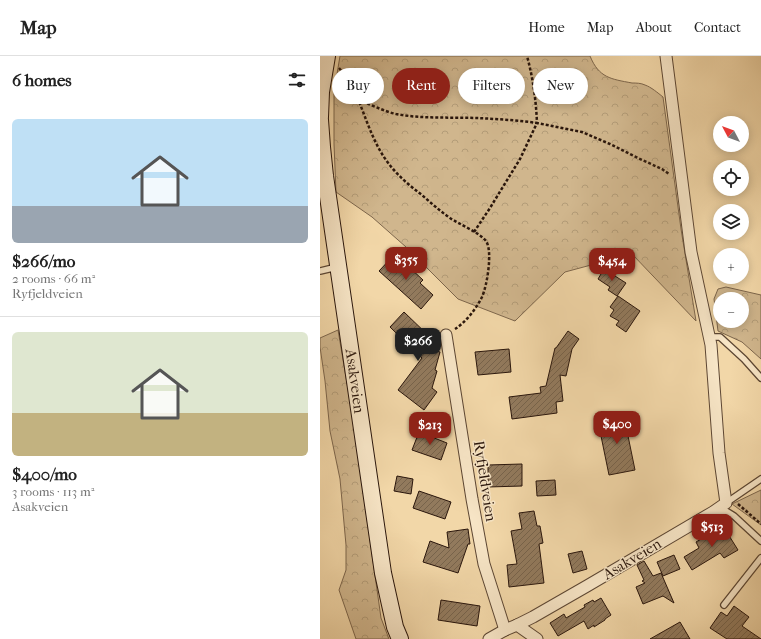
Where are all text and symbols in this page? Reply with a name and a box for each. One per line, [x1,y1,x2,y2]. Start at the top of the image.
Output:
text: Map [20,17,56,39]
text: Home [528,19,565,36]
text: Map [587,19,614,36]
text: About [636,19,672,36]
text: Contact [694,19,741,36]
chip: Buy [332,68,384,104]
chip: Rent [392,68,450,104]
chip: Filters [458,68,525,104]
chip: New [533,68,588,104]
icon: filters [286,69,308,91]
text: 6 homes [12,70,72,90]
north arrow [713,116,749,152]
map controls [713,116,749,328]
icon: home [124,145,196,217]
button: locate [713,160,749,196]
button: layers [713,204,749,240]
pin: $355 [382,247,430,281]
pin: $454 [588,248,636,282]
button: + [713,248,749,284]
text: $266/mo [12,251,75,271]
text: $355 [394,252,418,267]
text: $454 [598,253,626,268]
text: 2 rooms · 66 m² [12,271,95,286]
text: Ryfjeldveien [12,286,83,301]
button: − [713,292,749,328]
pin: $266 [394,328,442,362]
text: $266 [404,333,432,348]
street label: Asakveien [341,347,368,415]
icon: home [124,358,196,430]
pin: $400 [593,411,641,445]
pin: $213 [406,412,454,446]
text: $400 [602,416,632,431]
text: $213 [418,417,442,432]
street label: Ryfjeldveien [470,439,500,523]
text: $400/mo [12,464,77,484]
text: 3 rooms · 113 m² [12,484,94,499]
text: Asakveien [12,499,68,514]
pin: $513 [688,514,736,548]
text: $513 [701,519,723,534]
street label: Asakveien [599,534,665,584]

